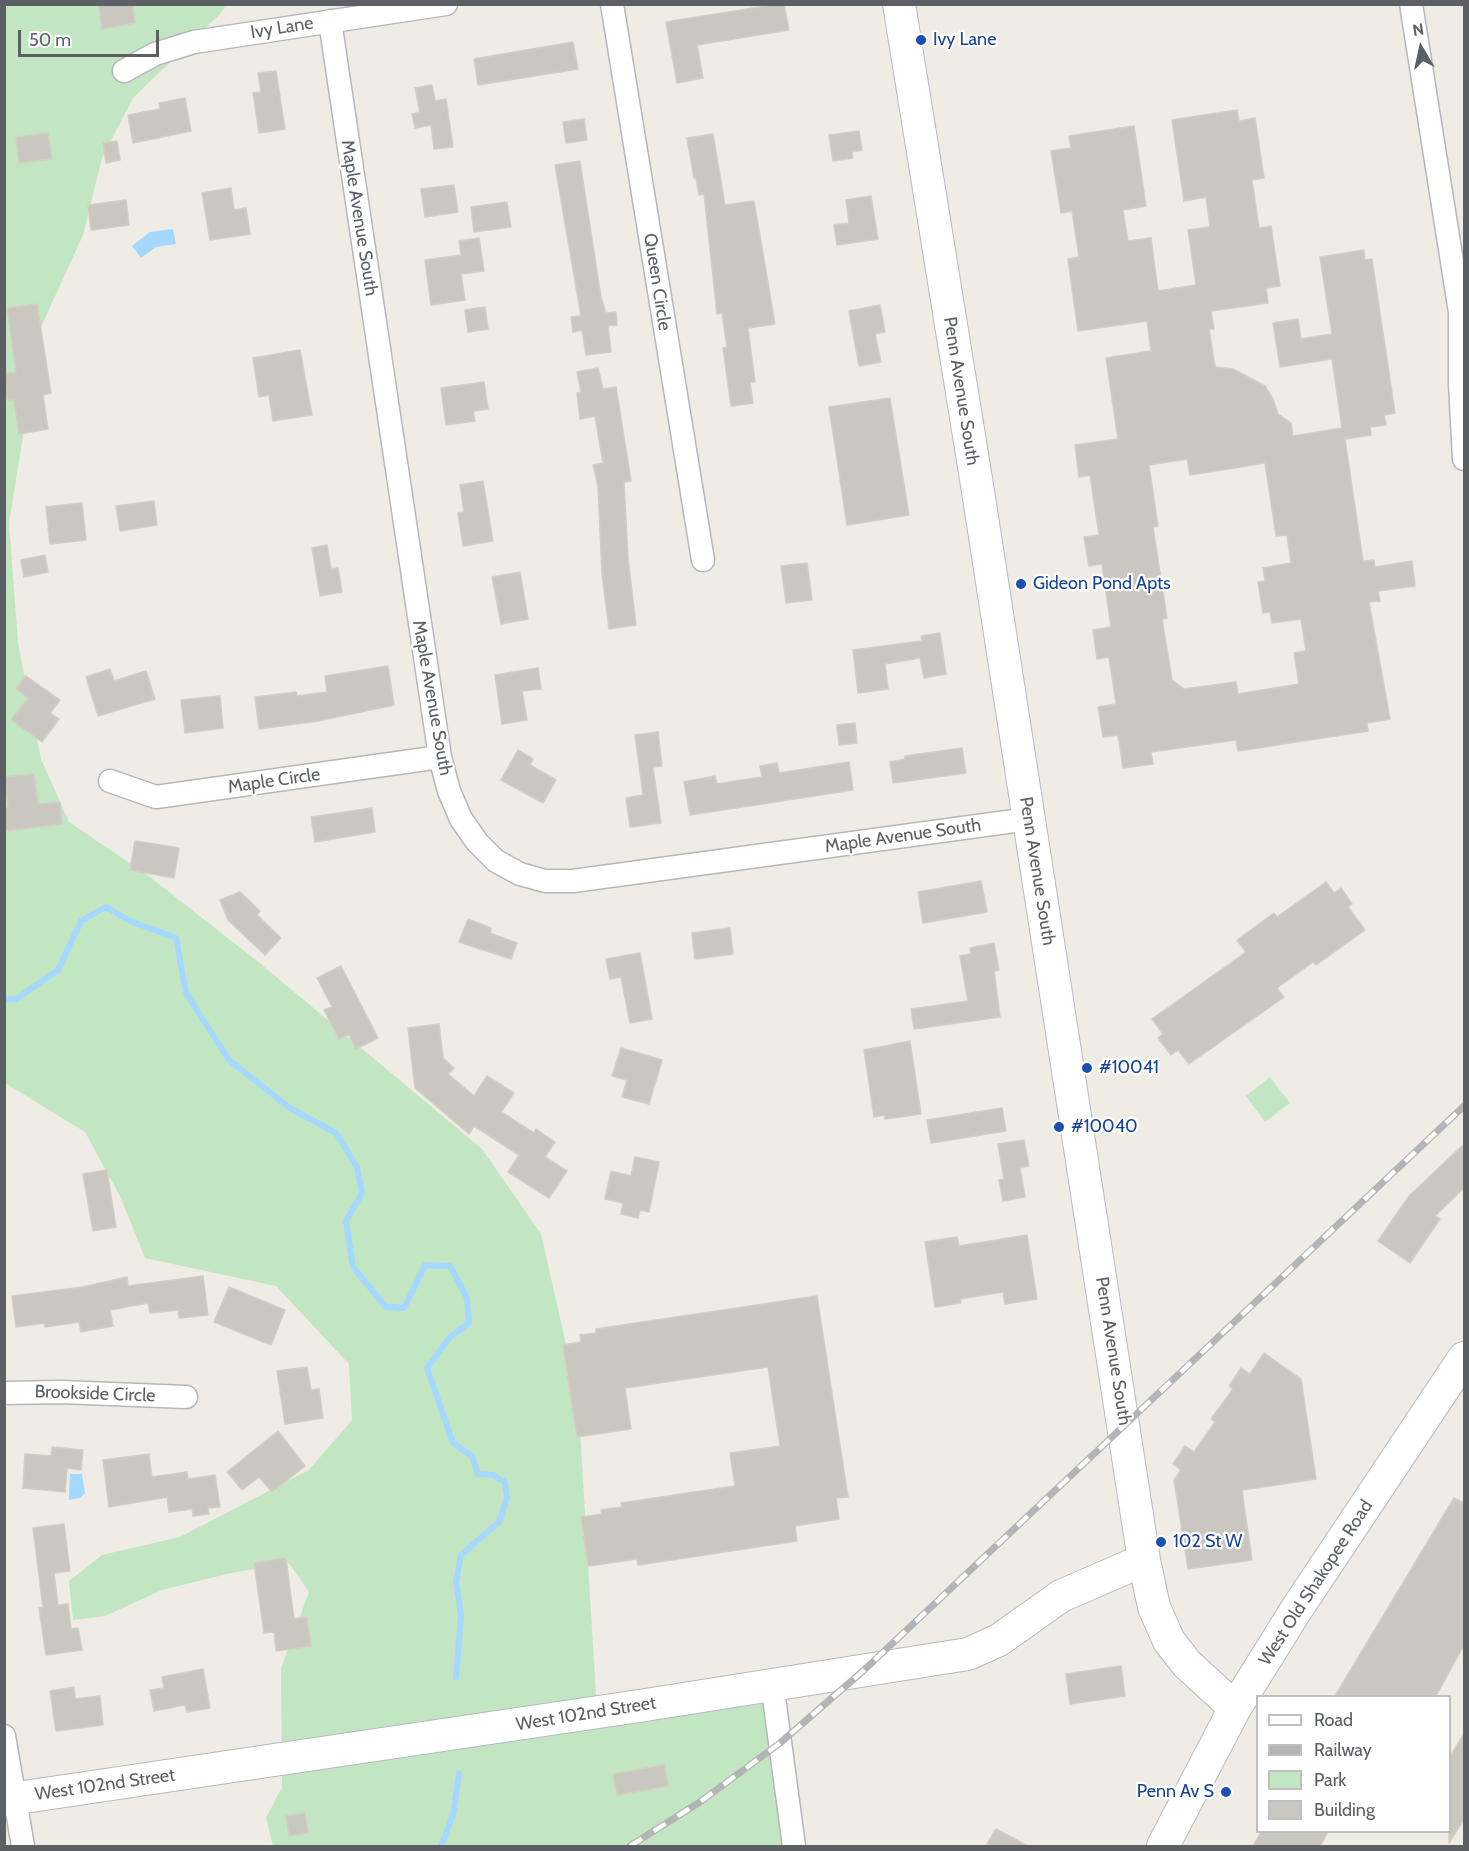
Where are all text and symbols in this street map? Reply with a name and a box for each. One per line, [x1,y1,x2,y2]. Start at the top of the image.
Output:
street label: Ivy Lane [249,12,315,44]
scale bar [21,18,162,56]
north arrow [1391,18,1451,78]
text: N [1411,19,1425,40]
text: 50 m [29,29,71,51]
place label: Ivy Lane [933,29,996,51]
marker: Ivy Lane [914,33,928,47]
street label: Maple Avenue South [336,139,382,297]
street label: Queen Circle [639,232,675,332]
street label: Penn Avenue South [939,315,983,467]
place label: Gideon Pond Apts [1033,573,1171,595]
marker: Gideon Pond Apts [1014,577,1028,591]
street label: Maple Avenue South [408,619,456,777]
street label: Maple Circle [226,764,322,798]
street label: Penn Avenue South [1015,795,1059,947]
street label: Maple Avenue South [824,814,982,858]
place label: #10041 [1099,1057,1159,1079]
marker: #10041 [1080,1061,1094,1075]
place label: #10040 [1071,1116,1138,1138]
marker: #10040 [1052,1120,1066,1134]
street label: Penn Avenue South [1091,1275,1135,1427]
street label: Brookside Circle [34,1381,156,1407]
street label: West Old Shakopee Road [1254,1496,1378,1670]
place label: 102 St W [1173,1531,1242,1553]
marker: 102 St W [1154,1535,1168,1549]
street label: West 102nd Street [515,1692,657,1736]
legend [1256,1695,1451,1833]
text: Road [1314,1709,1353,1731]
text: Railway [1314,1739,1372,1761]
street label: West 102nd Street [34,1764,176,1806]
text: Park [1314,1769,1346,1791]
place label: Penn Av S [1137,1781,1214,1803]
marker: Penn Av S [1219,1785,1233,1799]
text: Building [1314,1799,1375,1821]

